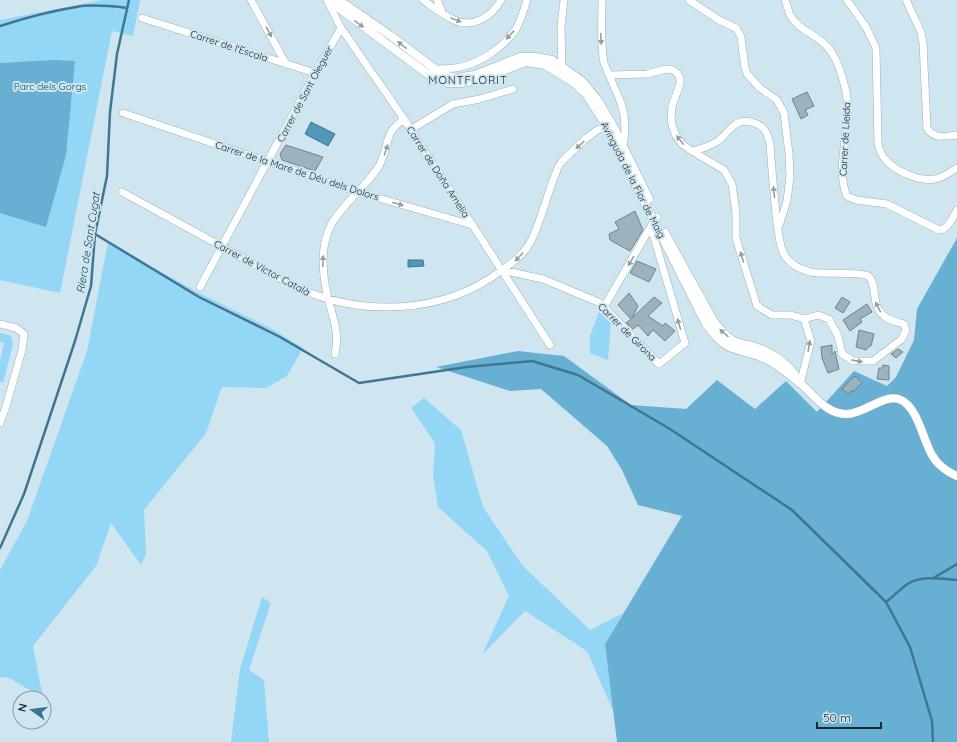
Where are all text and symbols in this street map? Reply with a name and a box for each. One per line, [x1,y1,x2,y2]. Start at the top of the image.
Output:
one-way arrow [450,17,462,23]
one-way arrow [353,20,364,28]
one-way arrow [265,26,272,38]
street label: Carrer de l'Escala [188,27,270,65]
one-way arrow [506,30,515,40]
one-way arrow [598,33,604,46]
one-way arrow [397,41,408,49]
street label: Carrer de Sant Oleguer [274,44,336,144]
district label: MONTFLORIT [428,73,508,87]
park label: Parc dels Gorgs [14,80,87,93]
street label: Carrer de Lleida [837,102,853,176]
street label: Avinguda de la Flor de Maig [598,119,668,241]
street label: Carrer de Doña Amelia [404,124,472,220]
one-way arrow [676,135,684,146]
street label: Carrer de la Mare de Déu dels Dolors [213,138,381,204]
one-way arrow [574,140,585,149]
one-way arrow [383,144,389,156]
one-way arrow [770,186,777,198]
water label: Riera de Sant Cugat [73,190,103,295]
one-way arrow [393,201,405,207]
street label: Carrer de Víctor Català [212,237,312,299]
one-way arrow [738,251,744,263]
one-way arrow [514,252,524,262]
one-way arrow [320,254,326,267]
one-way arrow [628,255,635,267]
street label: Carrer de Girona [595,300,659,364]
one-way arrow [875,302,881,313]
one-way arrow [676,317,682,329]
one-way arrow [719,328,729,337]
one-way arrow [807,340,813,352]
one-way arrow [851,358,863,364]
north arrow [12,690,52,730]
text: N [15,702,30,713]
scale bar [817,704,881,730]
text: 50 m [823,710,851,725]

